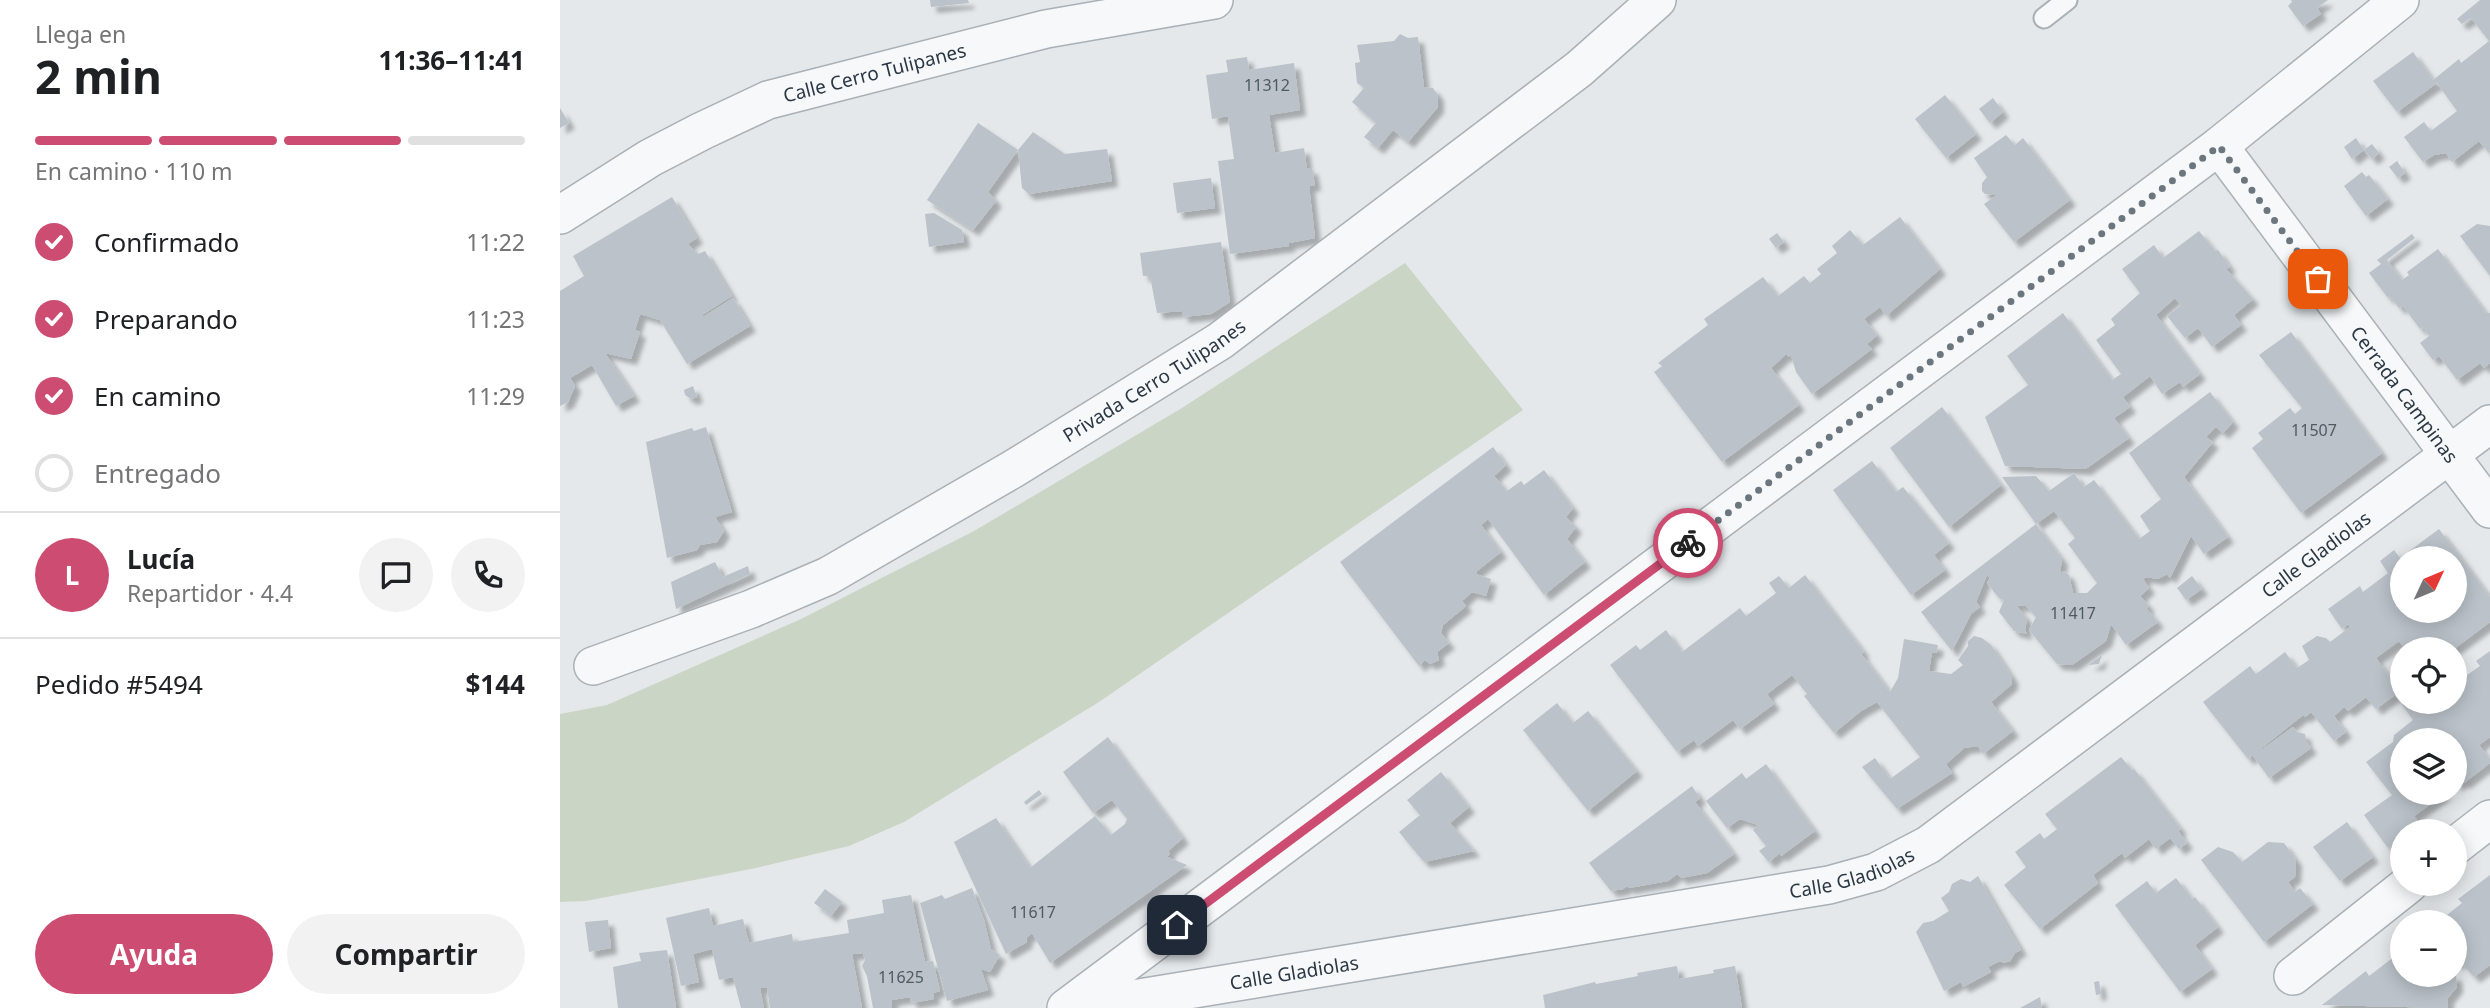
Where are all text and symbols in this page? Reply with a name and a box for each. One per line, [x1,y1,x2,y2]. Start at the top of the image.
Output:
text: Llega en [35,18,126,50]
street label: Calle Cerro Tulipanes [780,37,969,109]
text: 11:36–11:41 [378,42,525,78]
text: 2 min [35,45,162,107]
house number: 11312 [1244,74,1290,96]
text: En camino · 110 m [35,155,233,187]
icon: check [35,223,73,261]
text: Confirmado [94,224,239,260]
text: 11:22 [466,226,525,258]
pin [2288,249,2348,309]
icon: bag [2299,260,2337,298]
icon: check [35,300,73,338]
text: Preparando [94,301,238,337]
text: 11:23 [466,303,525,335]
street label: Privada Cerro Tulipanes [1058,313,1251,448]
street label: Cerrada Campinas [2345,321,2464,468]
icon: check [35,377,73,415]
text: En camino [94,378,221,414]
text: 11:29 [466,380,525,412]
house number: 11507 [2291,419,2337,441]
text: Entregado [94,455,221,491]
street label: Calle Gladiolas [2256,505,2376,604]
courier [1653,508,1723,578]
icon: bike [1669,524,1707,562]
button: chat [359,538,433,612]
button: phone [451,538,525,612]
text: Lucía [127,541,195,577]
north arrow [2390,546,2468,623]
map controls [2390,546,2467,987]
text: L [65,557,79,593]
text: Repartidor · 4.4 [127,577,293,609]
house number: 11417 [2050,602,2096,624]
button: locate [2390,637,2467,714]
text: Pedido #5494 [35,666,203,702]
text: $144 [466,666,525,702]
button: layers [2390,728,2467,805]
button: + [2390,819,2467,896]
street label: Calle Gladiolas [1787,841,1919,904]
pin [1147,895,1207,955]
house number: 11617 [1010,901,1056,923]
icon: home [1158,906,1196,944]
button: − [2390,910,2467,987]
button: Ayuda [35,914,273,994]
button: Compartir [287,914,525,994]
street label: Calle Gladiolas [1228,949,1361,996]
house number: 11625 [878,966,924,988]

